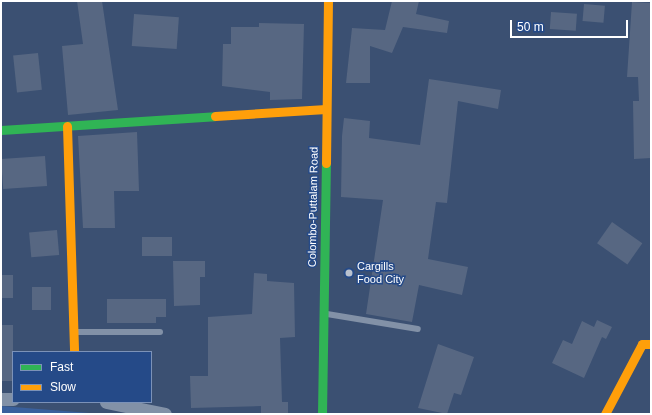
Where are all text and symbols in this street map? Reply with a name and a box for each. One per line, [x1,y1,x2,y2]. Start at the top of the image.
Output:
scale bar [512,12,630,38]
text: 50 m [517,20,544,34]
street label: Colombo-Puttalam Road [305,147,321,267]
place label: Cargills Food City [357,260,404,286]
marker: Cargills Food City [344,268,354,278]
legend [12,351,152,403]
text: Fast [50,360,73,374]
text: Slow [50,380,76,394]

